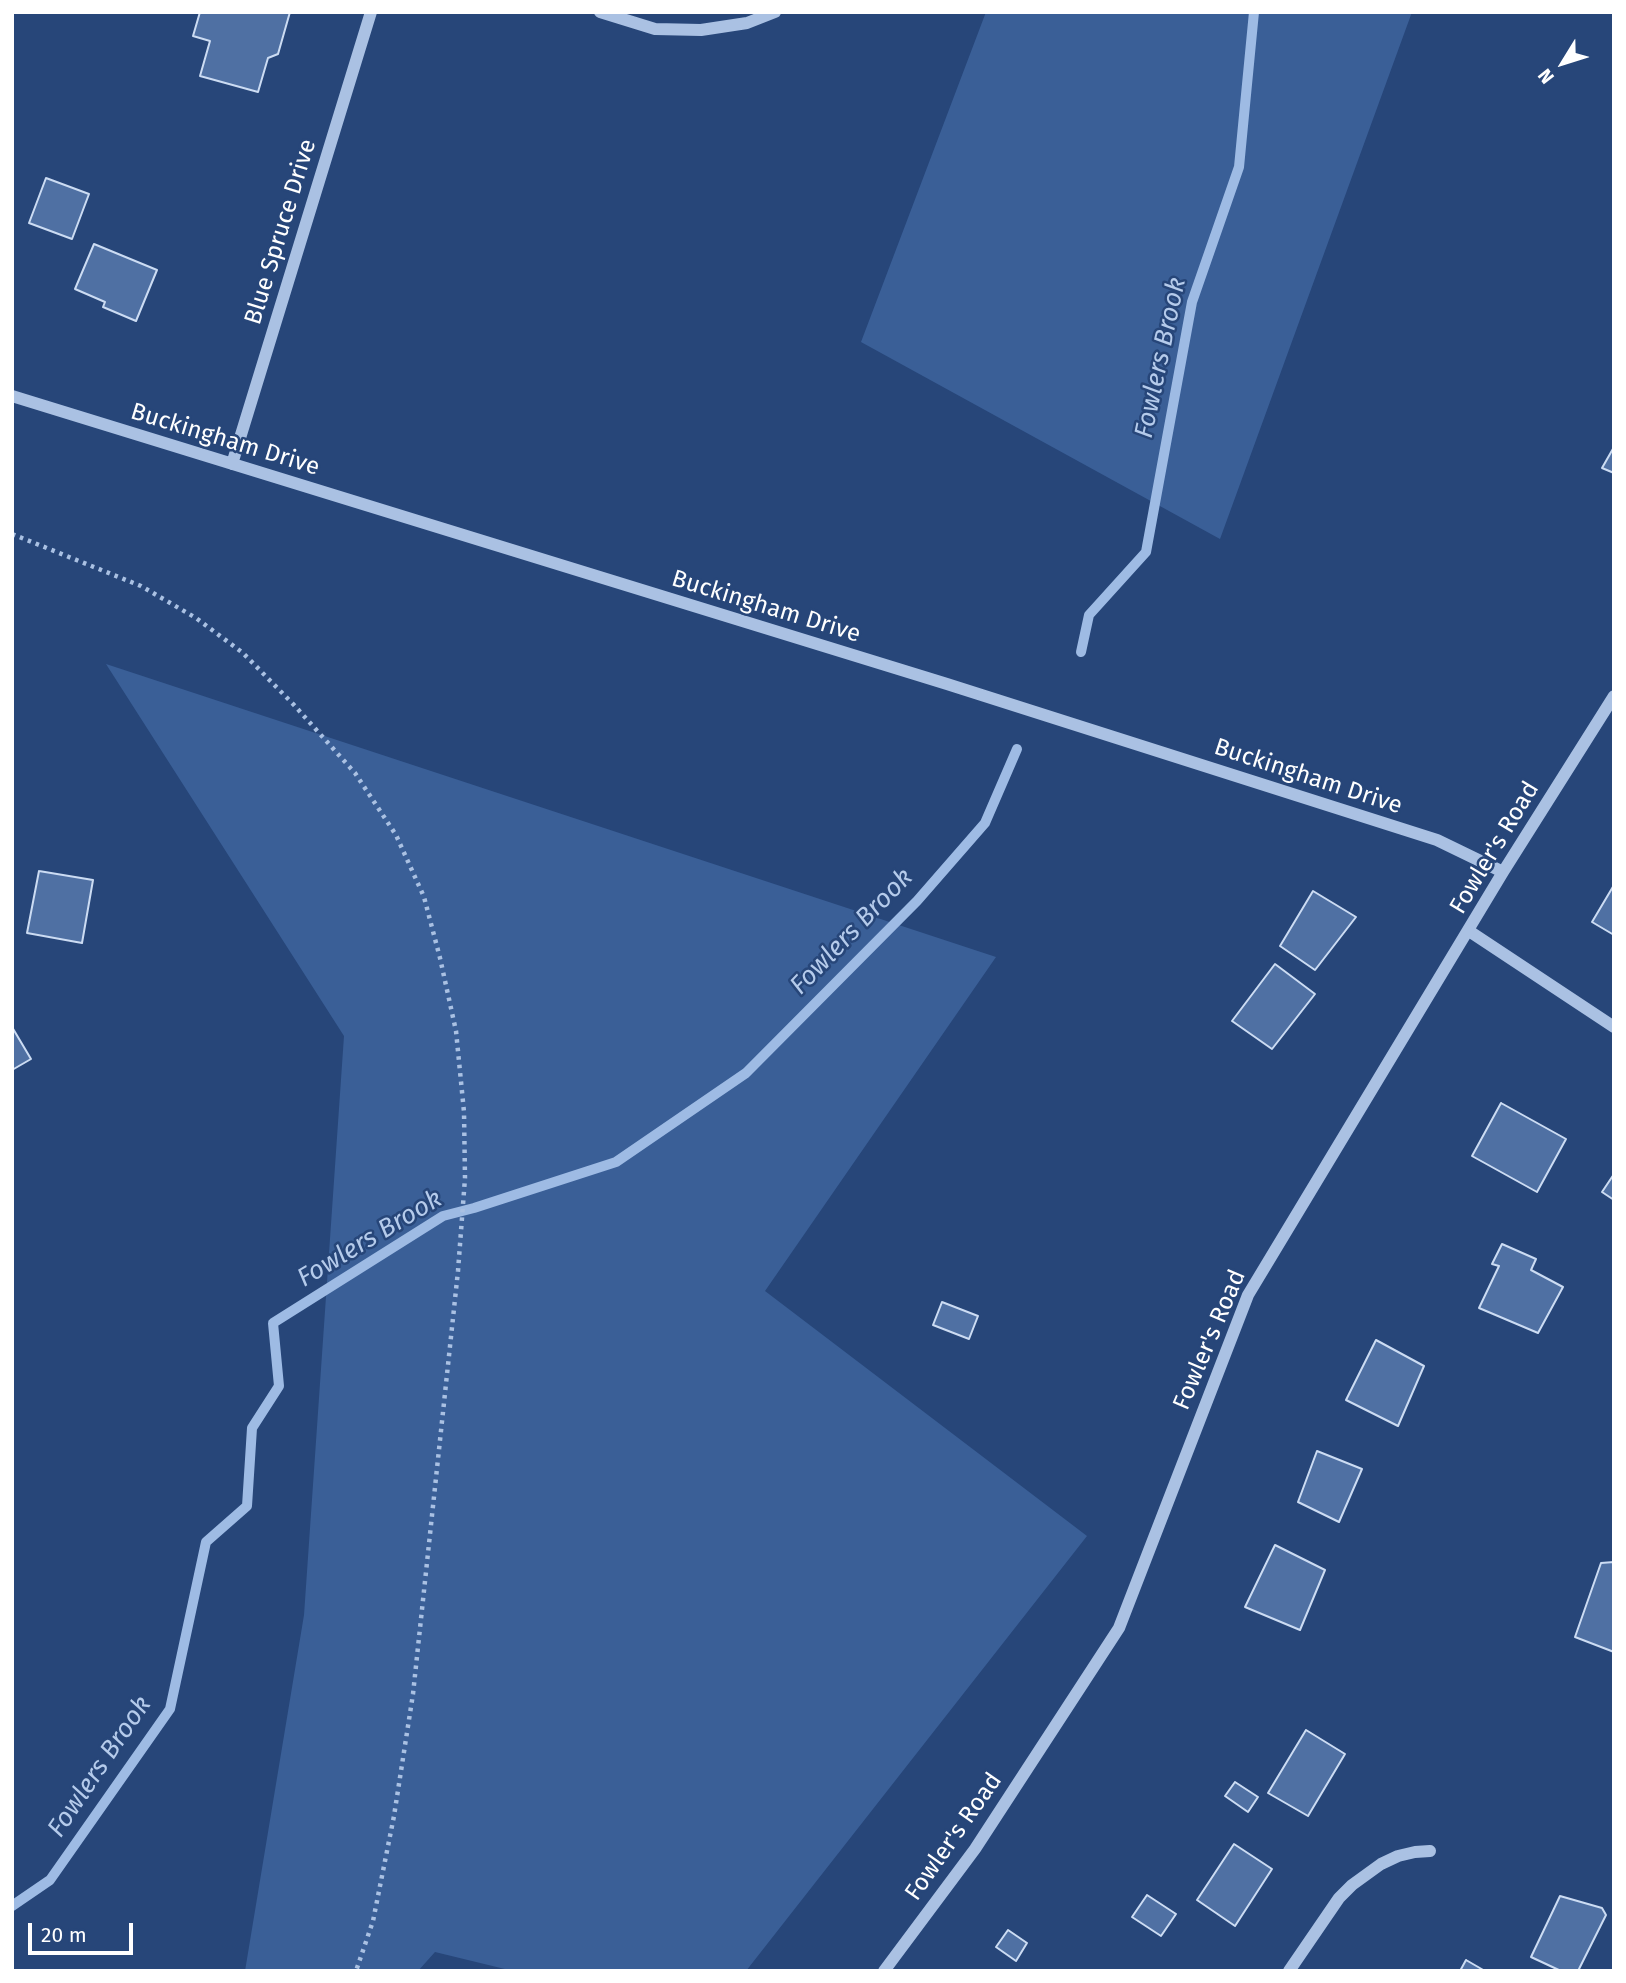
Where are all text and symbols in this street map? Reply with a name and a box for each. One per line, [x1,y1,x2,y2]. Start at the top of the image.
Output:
north arrow [1528,28,1598,98]
text: N [1533,64,1559,88]
street label: Blue Spruce Drive [239,136,323,328]
water label: Fowlers Brook [1129,275,1193,441]
street label: Buckingham Drive [127,398,323,482]
street label: Buckingham Drive [668,565,864,649]
street label: Buckingham Drive [1210,733,1406,821]
street label: Fowler's Road [1444,777,1546,919]
water label: Fowlers Brook [784,862,920,1002]
water label: Fowlers Brook [292,1184,448,1294]
street label: Fowler's Road [1168,1266,1252,1414]
water label: Fowlers Brook [41,1691,159,1843]
street label: Fowler's Road [899,1768,1009,1906]
scale bar [32,1910,136,1954]
text: 20 m [41,1922,87,1948]

